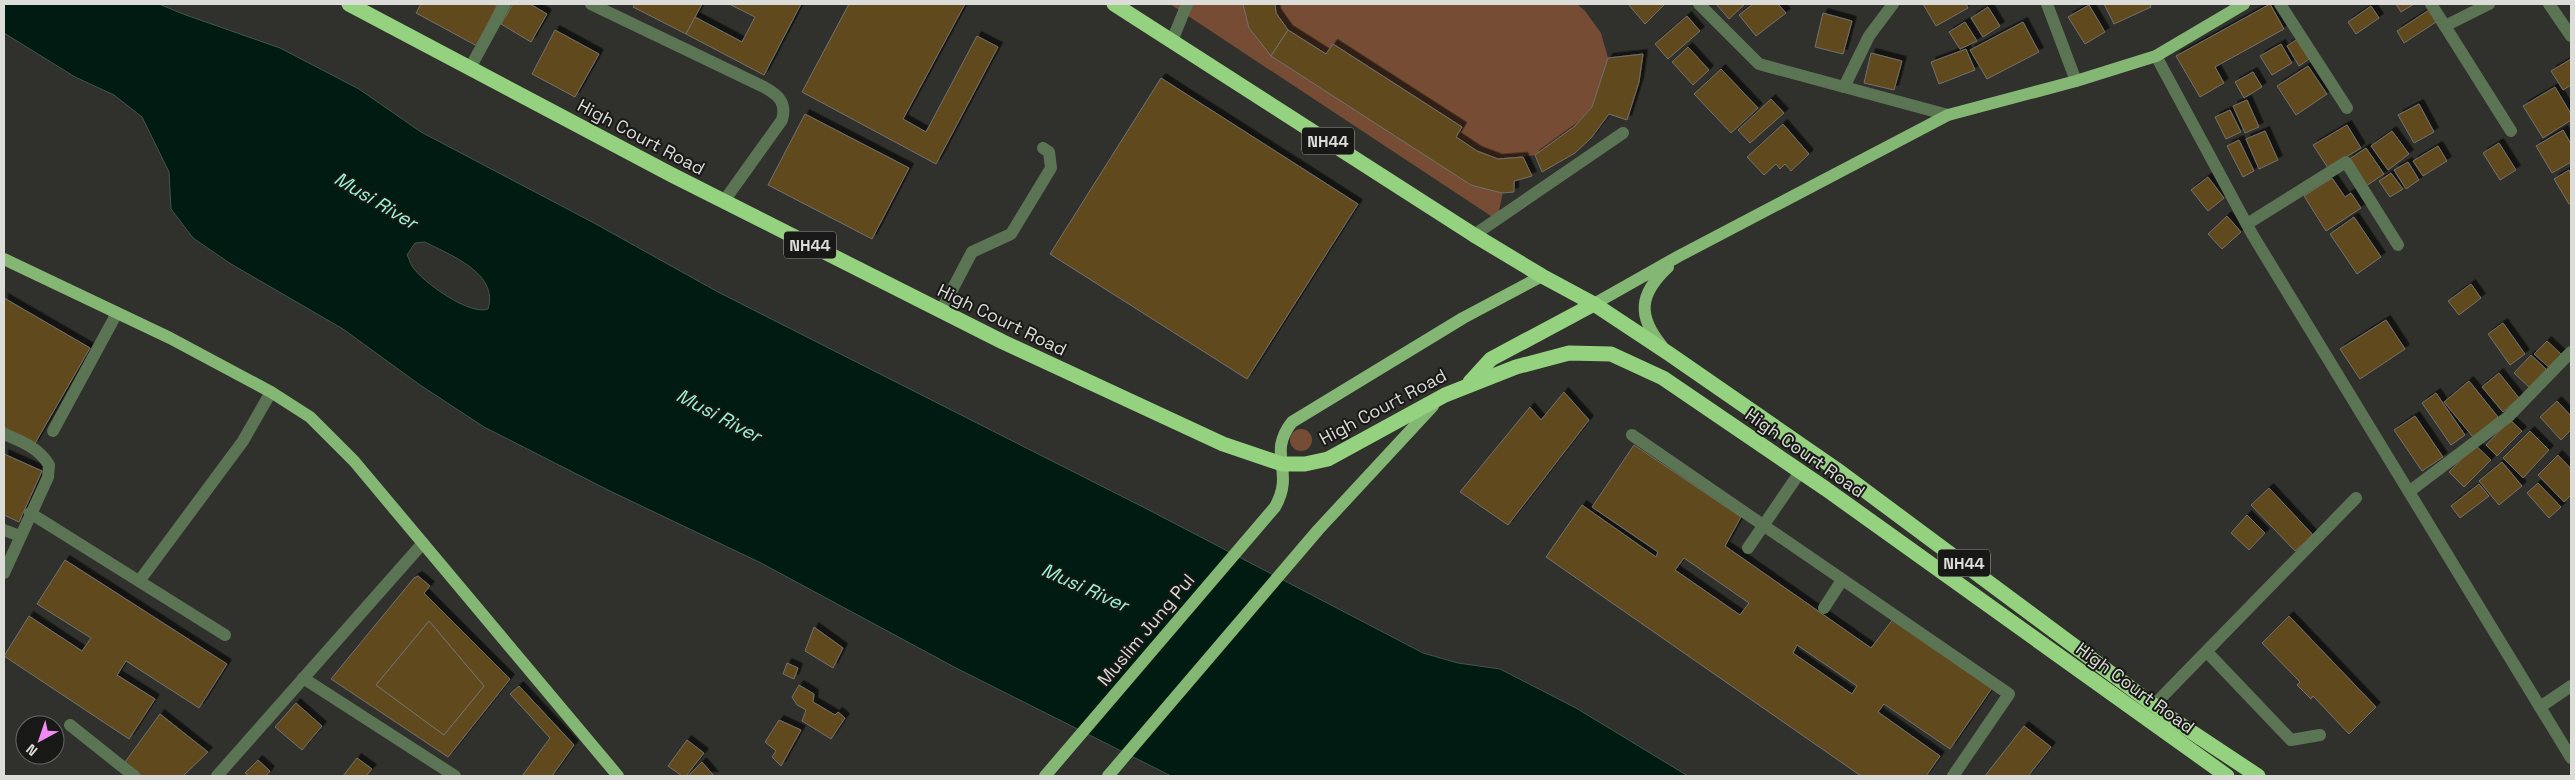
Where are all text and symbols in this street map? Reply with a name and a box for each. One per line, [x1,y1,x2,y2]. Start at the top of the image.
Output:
street label: High Court Road [574,93,709,180]
road number: NH44 [1302,128,1354,154]
water label: Musi River [330,166,423,236]
road number: NH44 [784,232,836,258]
street label: High Court Road [934,278,1071,361]
street label: High Court Road [1315,363,1450,450]
water label: Musi River [672,383,767,449]
street label: High Court Road [1741,403,1870,502]
road number: NH44 [1938,550,1990,576]
water label: Musi River [1037,557,1134,618]
street label: Muslim Jung Pul [1092,569,1199,691]
street label: High Court Road [2071,637,2199,738]
north arrow [15,715,65,765]
text: N [22,740,41,760]

